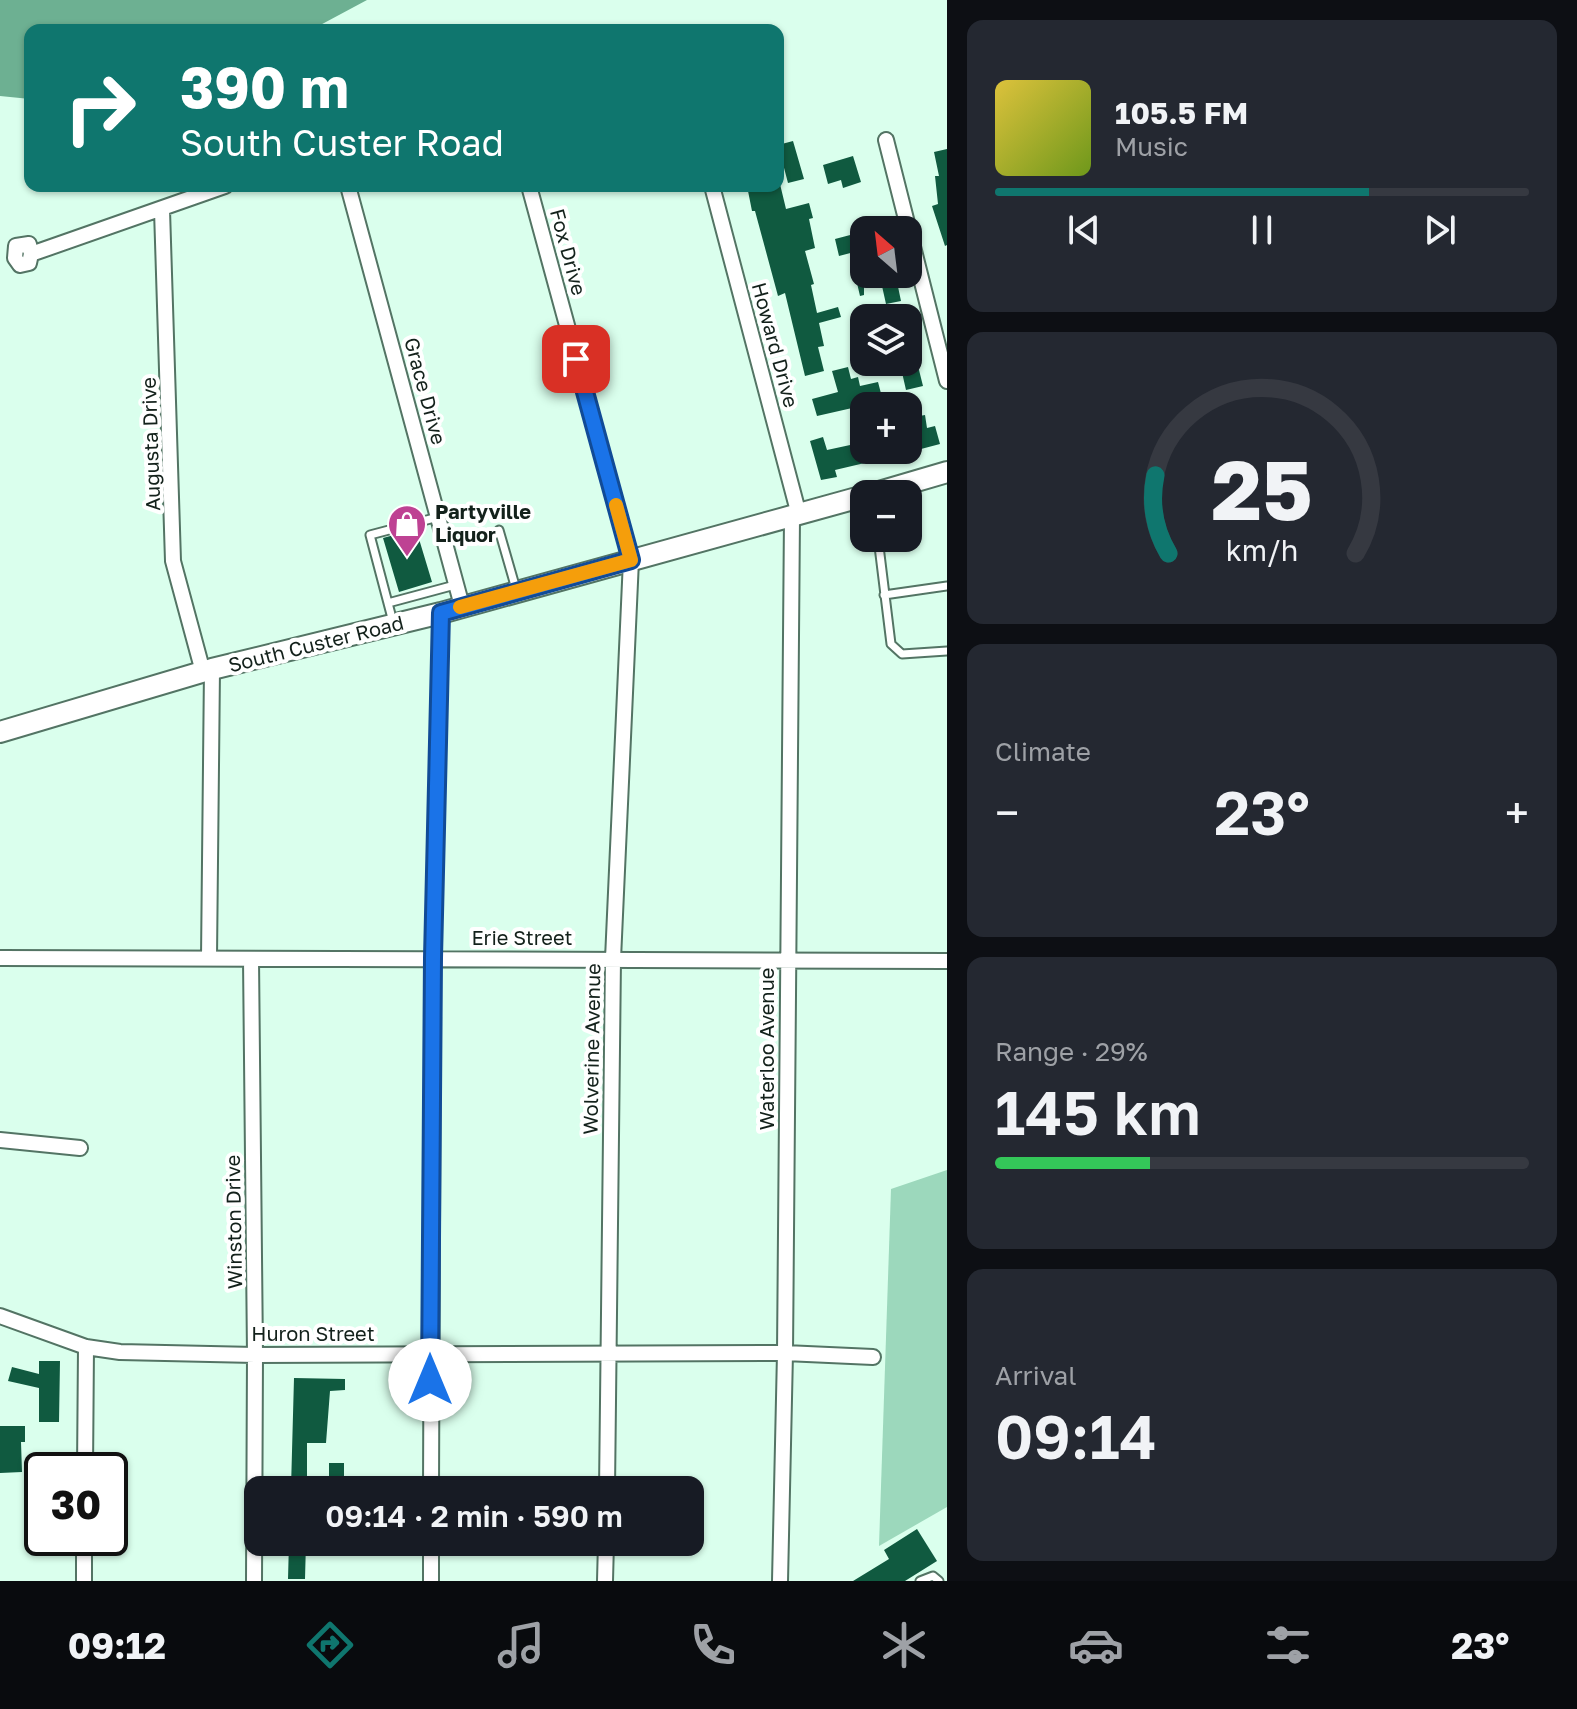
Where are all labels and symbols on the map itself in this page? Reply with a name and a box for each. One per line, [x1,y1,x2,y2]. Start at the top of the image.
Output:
street label: Fox Drive [546,206,592,298]
north arrow [850,216,922,288]
street label: Howard Drive [748,280,804,410]
pin [542,325,610,393]
street label: Grace Drive [400,334,452,447]
street label: Augusta Drive [136,377,164,511]
place label: Partyville Liquor [435,499,531,546]
shop icon: Partyville Liquor [386,503,428,558]
street label: South Custer Road [226,610,406,676]
street label: Erie Street [471,925,573,949]
street label: Wolverine Avenue [578,963,604,1135]
street label: Waterloo Avenue [754,968,778,1130]
street label: Winston Drive [220,1155,246,1289]
street label: Huron Street [251,1321,375,1345]
position arrow [388,1338,472,1422]
speed limit sign: 30 [24,1452,128,1556]

